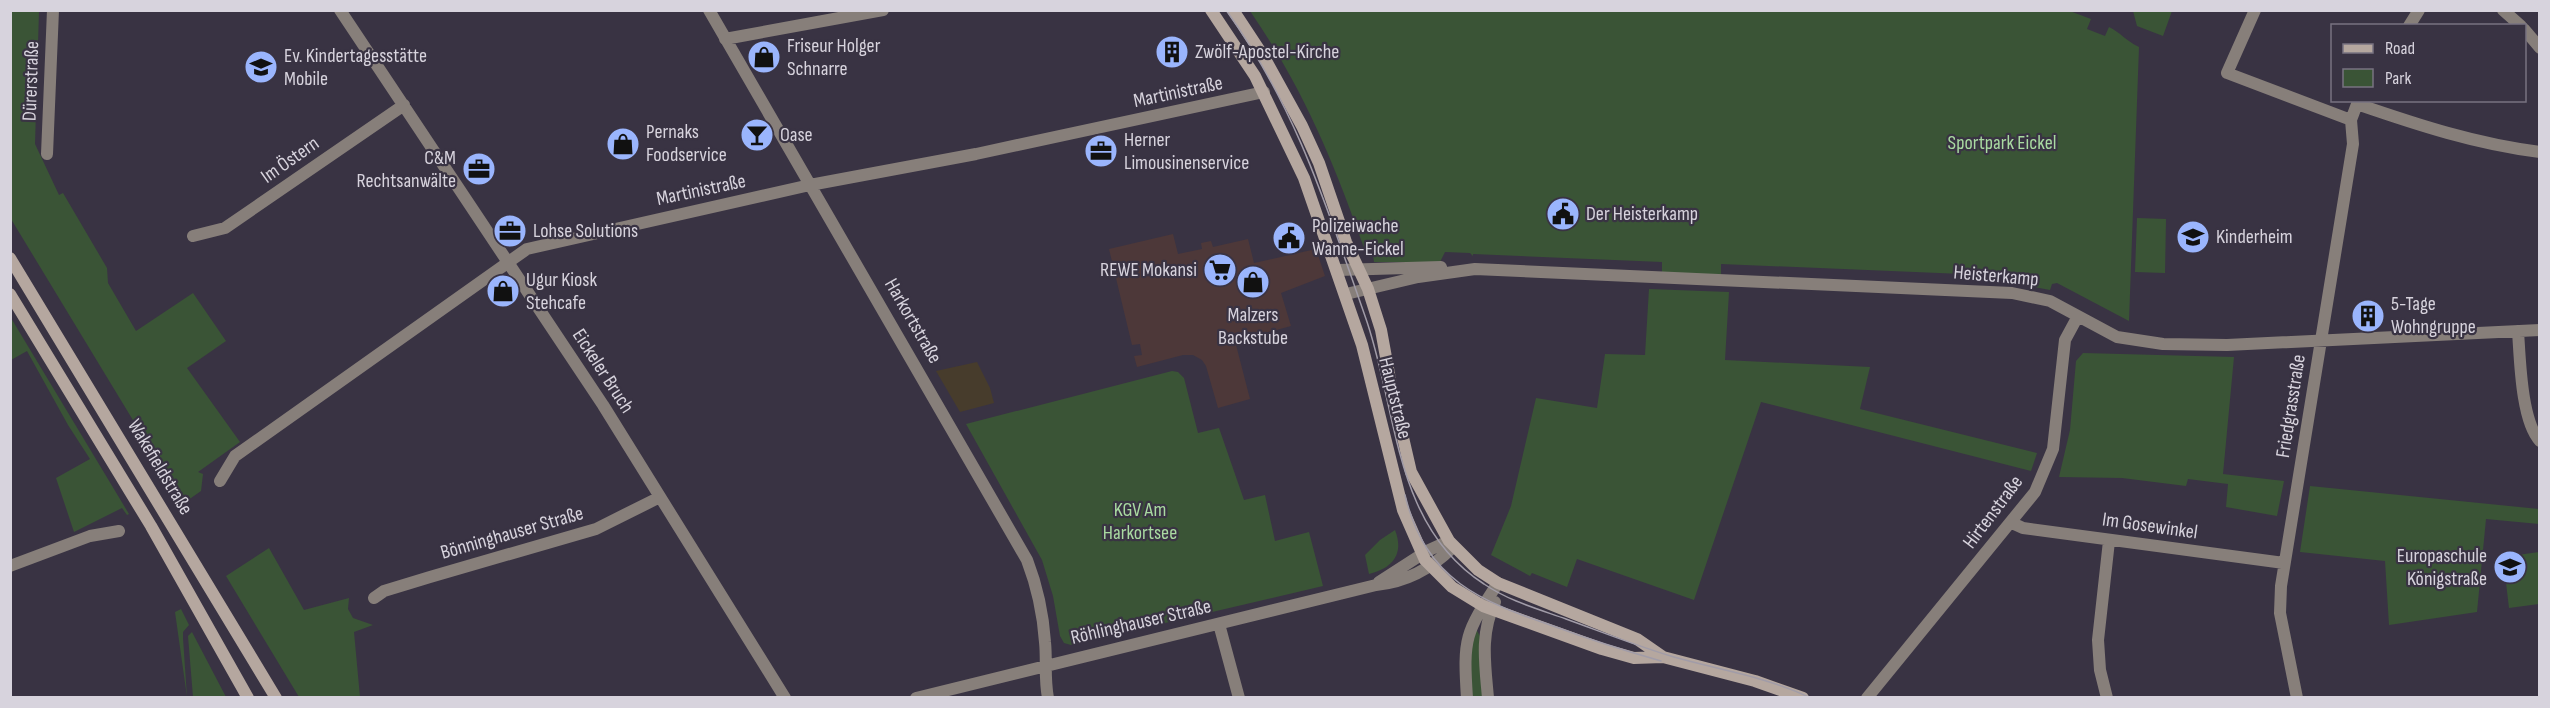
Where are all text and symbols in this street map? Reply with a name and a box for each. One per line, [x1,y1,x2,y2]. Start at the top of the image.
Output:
legend [2331,24,2526,102]
place label: Friseur Holger Schnarre [787,34,881,81]
building icon: Zwölf-Apostel-Kirche [1154,34,1190,70]
text: Road [2385,38,2415,59]
shop icon: Friseur Holger Schnarre [746,39,782,75]
place label: Zwölf-Apostel-Kirche [1195,40,1339,64]
street label: Dürerstraße [18,41,44,121]
place label: Ev. Kindertagesstätte Mobile [284,44,427,91]
school or university icon: Ev. Kindertagesstätte Mobile [243,49,279,85]
text: Park [2385,68,2411,89]
street label: Martinistraße [1131,71,1225,113]
bar icon: Oase [739,117,775,153]
place label: Pernaks Foodservice [646,120,727,167]
place label: Oase [780,123,813,147]
shop icon: Pernaks Foodservice [605,126,641,162]
place label: Herner Limousinenservice [1124,128,1249,175]
street label: Im Östern [256,131,324,189]
park label: Sportpark Eickel [1948,131,2056,155]
office icon: Herner Limousinenservice [1083,133,1119,169]
place label: C&M Rechtsanwälte [357,146,456,193]
office icon: C&M Rechtsanwälte [461,151,497,187]
street label: Martinistraße [654,169,748,211]
public building icon: Der Heisterkamp [1545,196,1581,232]
place label: Der Heisterkamp [1586,202,1698,226]
office icon: Lohse Solutions [492,213,528,249]
place label: Polizeiwache Wanne-Eickel [1312,214,1404,261]
place label: Lohse Solutions [533,219,638,243]
school or university icon: Kinderheim [2175,219,2211,255]
public building icon: Polizeiwache Wanne-Eickel [1271,220,1307,256]
place label: Kinderheim [2216,225,2293,249]
supermarket icon: REWE Mokansi [1202,252,1238,288]
place label: REWE Mokansi [1100,258,1197,282]
street label: Heisterkamp [1952,260,2040,292]
shop icon: Malzers Backstube [1235,264,1271,300]
place label: Ugur Kiosk Stehcafe [526,268,597,315]
shop icon: Ugur Kiosk Stehcafe [485,273,521,309]
street label: Harkortstraße [879,274,947,368]
place label: 5-Tage Wohngruppe [2391,292,2476,339]
building icon: 5-Tage Wohngruppe [2350,298,2386,334]
place label: Malzers Backstube [1218,303,1288,350]
street label: Eickeler Bruch [567,324,639,418]
street label: Friedgrasstraße [2271,353,2311,459]
street label: Hauptstraße [1373,355,1417,441]
street label: Wakefieldstraße [122,415,198,519]
street label: Hirtenstraße [1958,471,2028,553]
park label: KGV Am Harkortsee [1103,498,1177,545]
street label: Bönninghauser Straße [438,501,586,565]
street label: Im Gosewinkel [2101,507,2199,545]
place label: Europaschule Königstraße [2397,544,2487,591]
school or university icon: Europaschule Königstraße [2492,549,2528,585]
street label: Röhlinghauser Straße [1069,594,1213,650]

